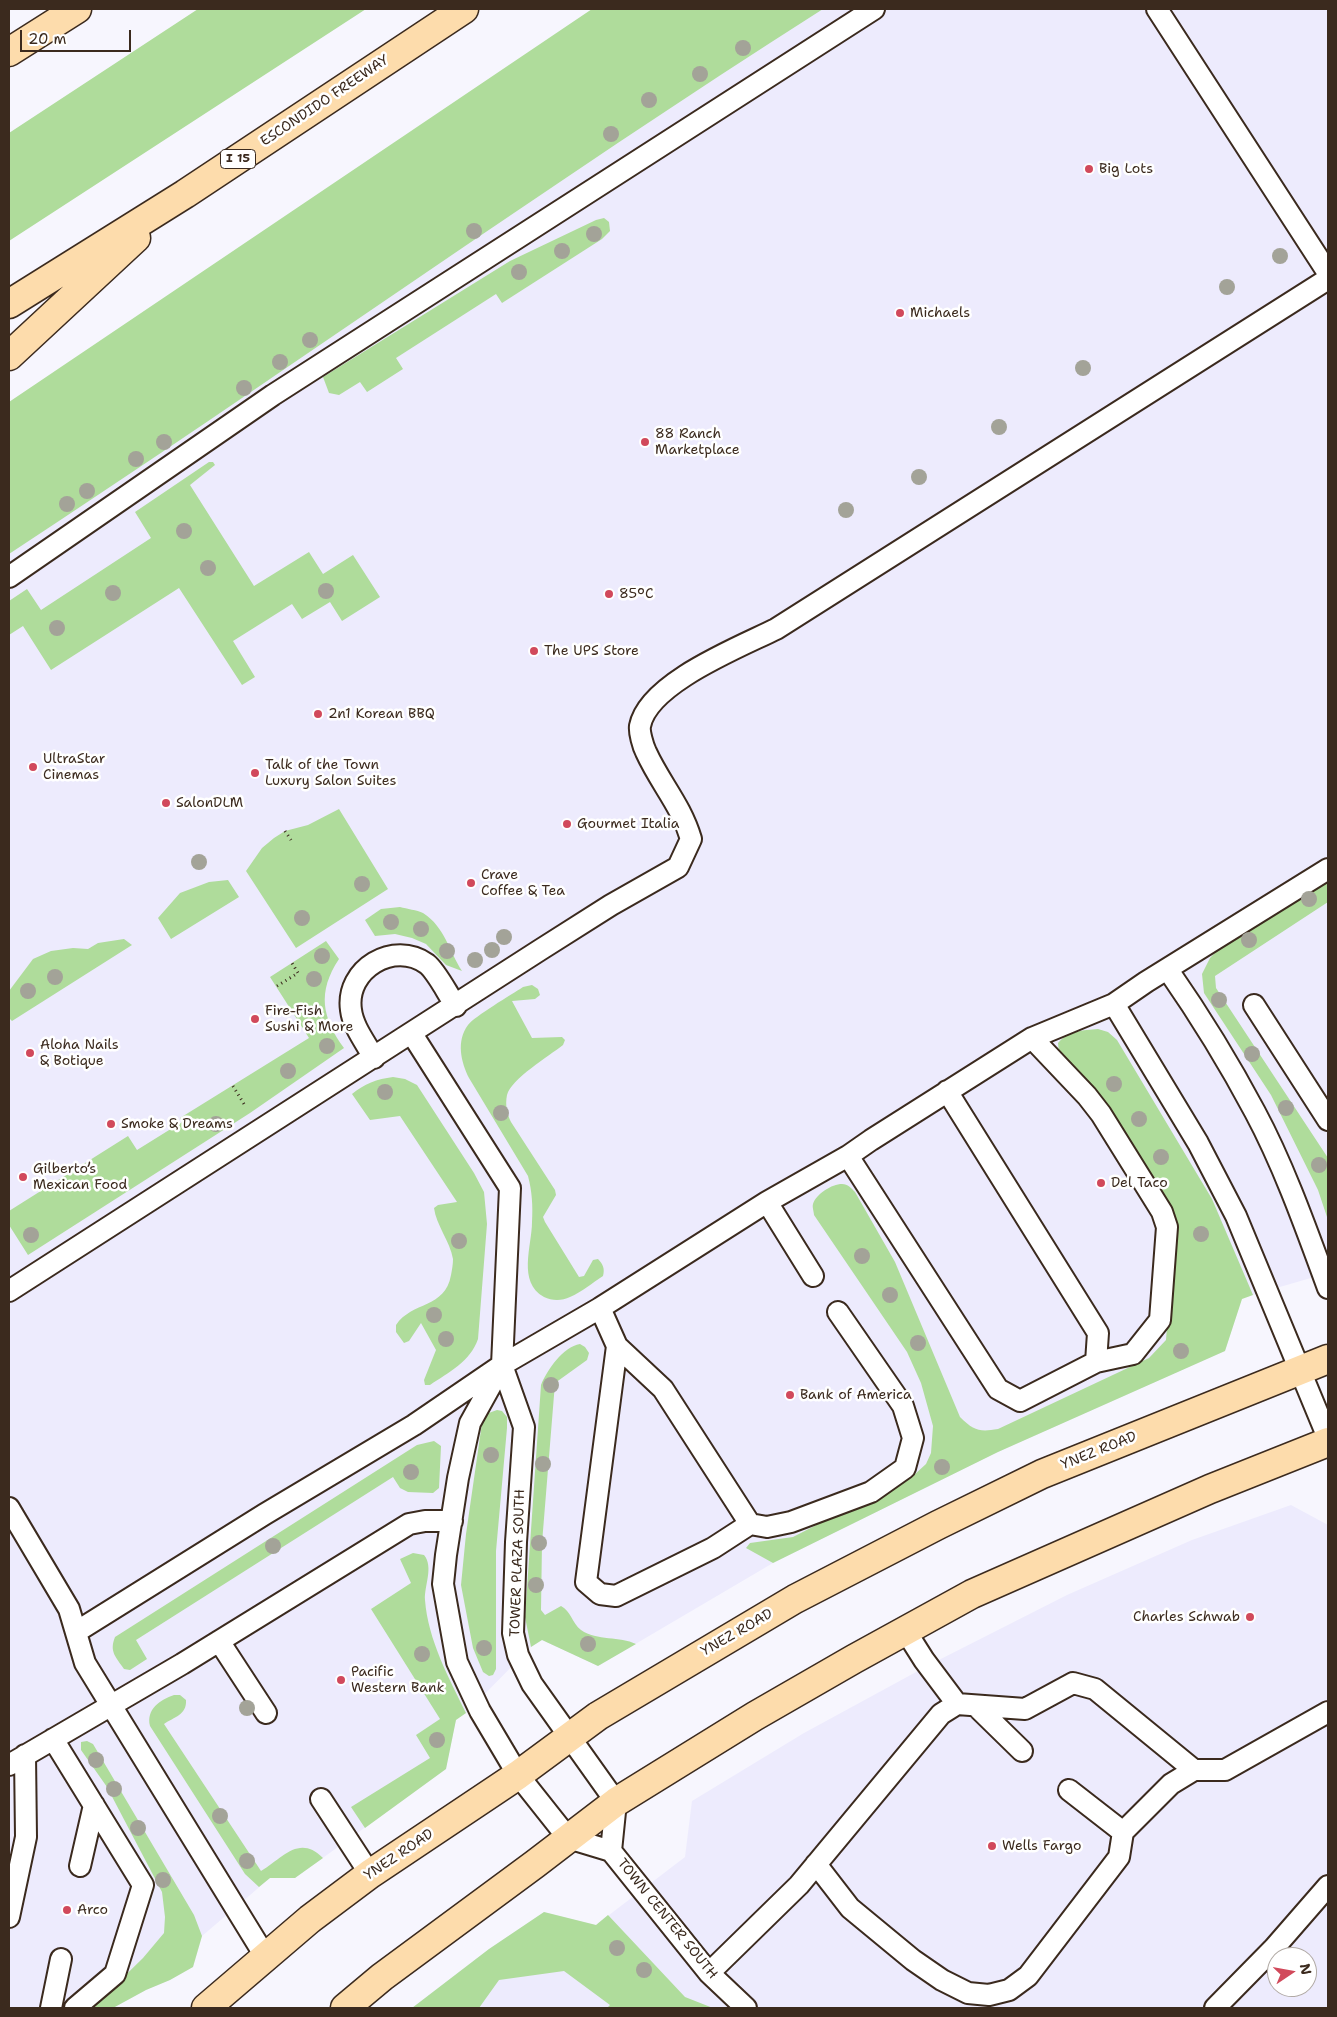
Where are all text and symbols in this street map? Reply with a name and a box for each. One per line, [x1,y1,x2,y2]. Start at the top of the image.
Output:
scale bar [22,20,134,52]
text: 20 m [28,29,67,49]
street label: ESCONDIDO FREEWAY [258,52,392,150]
road number: I 15 [220,150,256,168]
place label: Big Lots [1099,161,1153,177]
marker: Big Lots [1083,163,1095,175]
place label: Michaels [910,305,970,321]
marker: Michaels [894,307,906,319]
place label: 88 Ranch Marketplace [655,426,740,458]
marker: 88 Ranch Marketplace [639,436,651,448]
place label: 85°C [619,586,654,602]
marker: 85°C [603,588,615,600]
place label: The UPS Store [544,643,639,659]
marker: The UPS Store [528,645,540,657]
place label: 2n1 Korean BBQ [328,706,435,722]
marker: 2n1 Korean BBQ [312,708,324,720]
place label: UltraStar Cinemas [43,751,105,784]
place label: Talk of the Town Luxury Salon Suites [265,757,396,790]
marker: UltraStar Cinemas [27,761,39,773]
marker: Talk of the Town Luxury Salon Suites [249,767,261,779]
place label: SalonDLM [176,795,243,811]
marker: SalonDLM [160,797,172,809]
place label: Gourmet Italia [577,816,679,832]
marker: Gourmet Italia [561,818,573,830]
place label: Crave Coffee & Tea [481,867,565,900]
marker: Crave Coffee & Tea [465,877,477,889]
place label: Fire-Fish Sushi & More [265,1003,353,1036]
marker: Fire-Fish Sushi & More [249,1013,261,1025]
place label: Aloha Nails & Botique [40,1037,119,1070]
marker: Aloha Nails & Botique [24,1047,36,1059]
place label: Smoke & Dreams [121,1116,233,1132]
marker: Smoke & Dreams [105,1118,117,1130]
place label: Gilberto’s Mexican Food [33,1161,127,1194]
marker: Gilberto’s Mexican Food [17,1171,29,1183]
place label: Del Taco [1111,1175,1168,1191]
marker: Del Taco [1095,1177,1107,1189]
place label: Bank of America [800,1387,912,1403]
marker: Bank of America [784,1389,796,1401]
street label: YNEZ ROAD [1059,1428,1139,1474]
street label: TOWER PLAZA SOUTH [507,1489,529,1637]
street label: YNEZ ROAD [698,1606,776,1660]
place label: Charles Schwab [1133,1609,1240,1625]
marker: Charles Schwab [1244,1611,1256,1623]
place label: Pacific Western Bank [351,1664,445,1696]
marker: Pacific Western Bank [335,1674,347,1686]
street label: YNEZ ROAD [361,1826,437,1884]
place label: Wells Fargo [1002,1838,1081,1854]
marker: Wells Fargo [986,1840,998,1852]
street label: TOWN CENTER SOUTH [613,1855,721,1983]
place label: Arco [77,1902,108,1918]
marker: Arco [61,1904,73,1916]
north arrow [1267,1947,1317,1997]
text: N [1296,1962,1316,1976]

